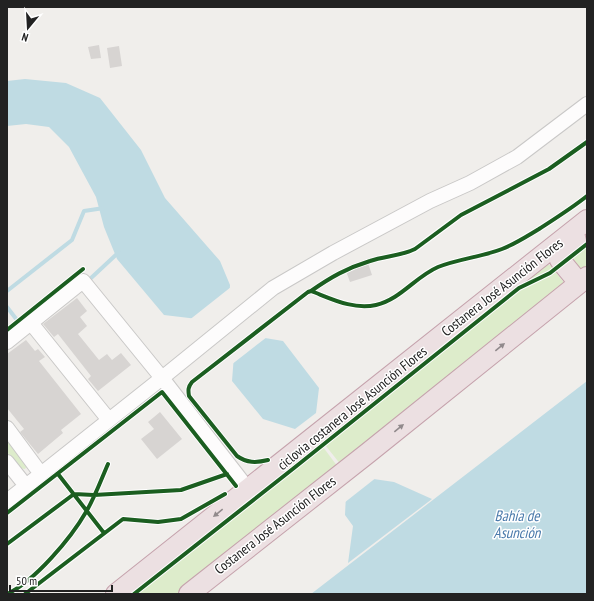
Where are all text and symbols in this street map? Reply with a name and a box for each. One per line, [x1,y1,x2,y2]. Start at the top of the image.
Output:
north arrow [8,8,48,48]
text: N [20,30,30,45]
street label: Costanera José Asunción Flores [438,234,567,340]
street label: ciclovia costanera José Asunción Flores [274,342,431,474]
one-way arrow [495,342,506,351]
one-way arrow [393,424,404,433]
street label: Costanera José Asunción Flores [211,472,340,578]
water label: Bahía de Asunción [494,506,542,542]
one-way arrow [212,509,223,518]
scale bar [10,567,112,593]
text: 50 m [16,573,37,588]

